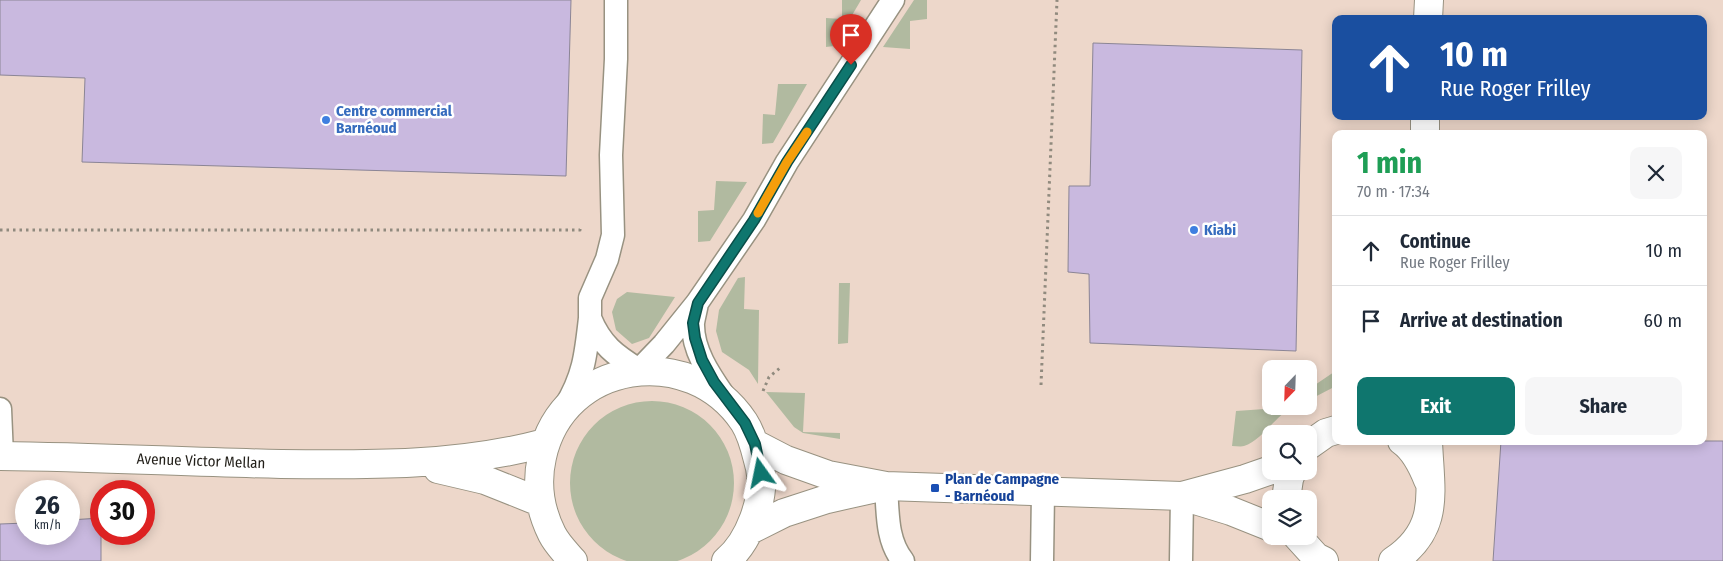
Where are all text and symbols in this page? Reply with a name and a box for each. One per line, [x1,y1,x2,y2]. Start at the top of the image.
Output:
pin [830,14,872,65]
icon: arrive [837,21,865,49]
text: 10 m [1440,33,1508,75]
icon: ahead [1357,35,1422,100]
text: Rue Roger Frilley [1440,75,1591,102]
place label: Centre commercial Barnéoud [336,102,453,137]
marker: Centre commercial Barnéoud [320,114,332,126]
text: 1 min [1357,145,1422,181]
button: close [1630,147,1682,199]
text: 70 m · 17:34 [1357,182,1430,201]
place label: Kiabi [1204,221,1236,239]
marker: Kiabi [1188,224,1200,236]
text: Continue [1400,230,1471,253]
icon: ahead [1357,237,1385,265]
text: 10 m [1646,239,1682,262]
text: Rue Roger Frilley [1400,253,1510,272]
icon: arrive [1357,307,1385,335]
text: Arrive at destination [1400,309,1563,332]
text: 60 m [1644,309,1682,332]
north arrow [1262,360,1318,415]
map controls [1262,360,1317,545]
button: Exit [1357,377,1515,435]
button: Share [1525,377,1682,435]
button: search [1262,425,1317,480]
position arrow [734,446,786,498]
street label: Avenue Victor Mellan [136,450,266,472]
place label: Plan de Campagne - Barnéoud [945,470,1060,505]
speed limit sign: 30 [90,480,155,545]
marker: Plan de Campagne - Barnéoud [929,482,941,494]
button: layers [1262,490,1317,545]
text: 26 [35,491,60,521]
text: km/h [34,518,61,532]

